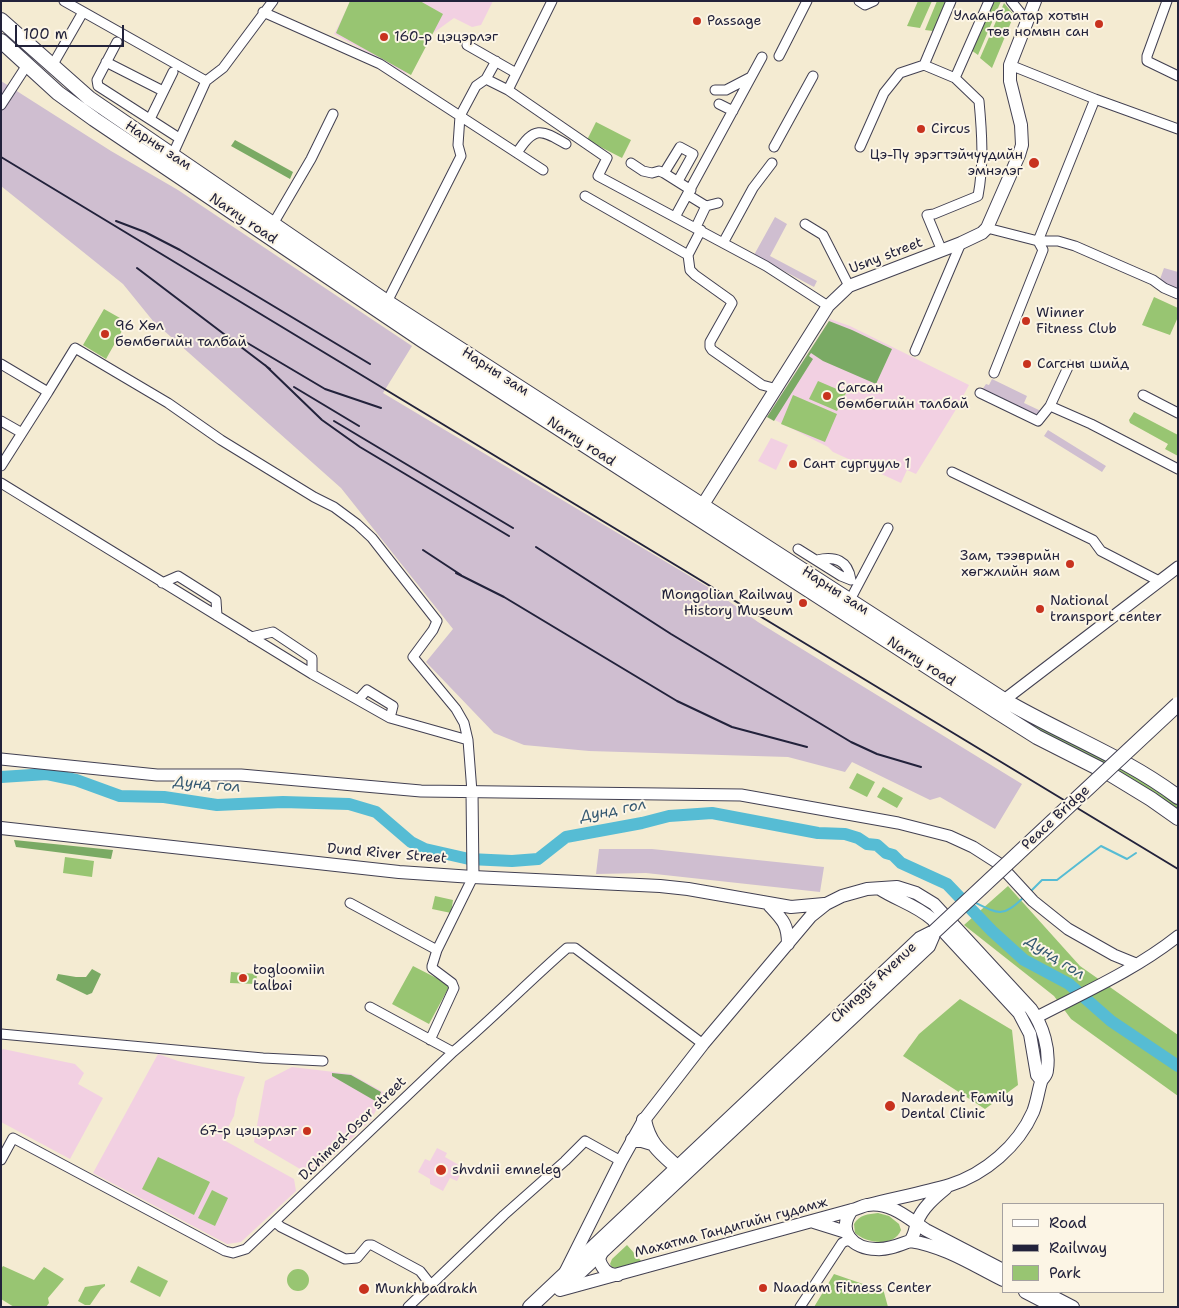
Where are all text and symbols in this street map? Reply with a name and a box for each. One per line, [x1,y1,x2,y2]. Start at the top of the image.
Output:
place label: Улаанбаатар хотын төв номын сан [953,8,1089,40]
place label: Passage [707,13,761,29]
scale bar [18,15,126,47]
marker: Passage [691,15,703,27]
marker: Улаанбаатар хотын төв номын сан [1093,18,1105,30]
text: 100 m [23,24,68,44]
place label: 160-р цэцэрлэг [394,29,498,45]
marker: 160-р цэцэрлэг [378,31,390,43]
street label: Нарны зам [122,118,194,174]
place label: Circus [931,121,971,137]
marker: Circus [915,123,927,135]
place label: Цэ-Пү эрэгтэйчүүдийн эмнэлэг [870,147,1023,180]
marker: Цэ-Пү эрэгтэйчүүдийн эмнэлэг [1027,156,1041,170]
street label: Narny road [206,190,280,248]
street label: Usny street [847,234,925,278]
place label: Winner Fitness Club [1036,305,1117,338]
marker: Winner Fitness Club [1020,315,1032,327]
place label: 96 Хөл бөмбөгийн талбай [115,318,247,351]
marker: 96 Хөл бөмбөгийн талбай [99,328,111,340]
street label: Нарны зам [458,344,532,400]
place label: Сагсны шийд [1037,356,1129,372]
marker: Сагсны шийд [1021,358,1033,370]
place label: Сагсан бөмбөгийн талбай [837,380,969,412]
marker: Сагсан бөмбөгийн талбай [821,390,833,402]
street label: Narny road [544,414,618,470]
place label: Сант сургууль 1 [803,456,910,472]
marker: Сант сургууль 1 [787,458,799,470]
place label: Зам, тээврийн хөгжлийн яам [960,548,1060,580]
marker: Зам, тээврийн хөгжлийн яам [1064,558,1076,570]
street label: Нарны зам [798,563,872,619]
place label: Mongolian Railway History Museum [662,587,793,620]
place label: National transport center [1050,593,1162,626]
marker: Mongolian Railway History Museum [797,597,809,609]
marker: National transport center [1034,603,1046,615]
street label: Narny road [884,634,958,690]
water label: Дунд гол [173,773,241,797]
street label: Peace Bridge [1019,782,1093,854]
water label: Дунд гол [578,796,648,826]
street label: Dund River Street [326,840,448,868]
water label: Дунд гол [1022,932,1088,984]
street label: Chinggis Avenue [828,939,920,1027]
place label: togloomiin talbai [253,962,325,994]
marker: togloomiin talbai [237,972,249,984]
street label: D.Chimed-Osor street [296,1074,410,1184]
place label: Naradent Family Dental Clinic [901,1090,1014,1122]
marker: Naradent Family Dental Clinic [883,1099,897,1113]
place label: 67-р цэцэрлэг [200,1123,297,1139]
marker: 67-р цэцэрлэг [301,1125,313,1137]
place label: shvdnii emneleg [452,1162,561,1178]
marker: shvdnii emneleg [434,1163,448,1177]
street label: Махатма Гандигийн гудамж [633,1194,829,1262]
legend [1002,1203,1164,1293]
text: Road [1049,1213,1087,1233]
text: Railway [1049,1238,1107,1258]
text: Park [1049,1263,1081,1283]
place label: Naadam Fitness Center [773,1280,932,1296]
place label: Munkhbadrakh [375,1281,478,1297]
marker: Munkhbadrakh [357,1282,371,1296]
marker: Naadam Fitness Center [757,1282,769,1294]

